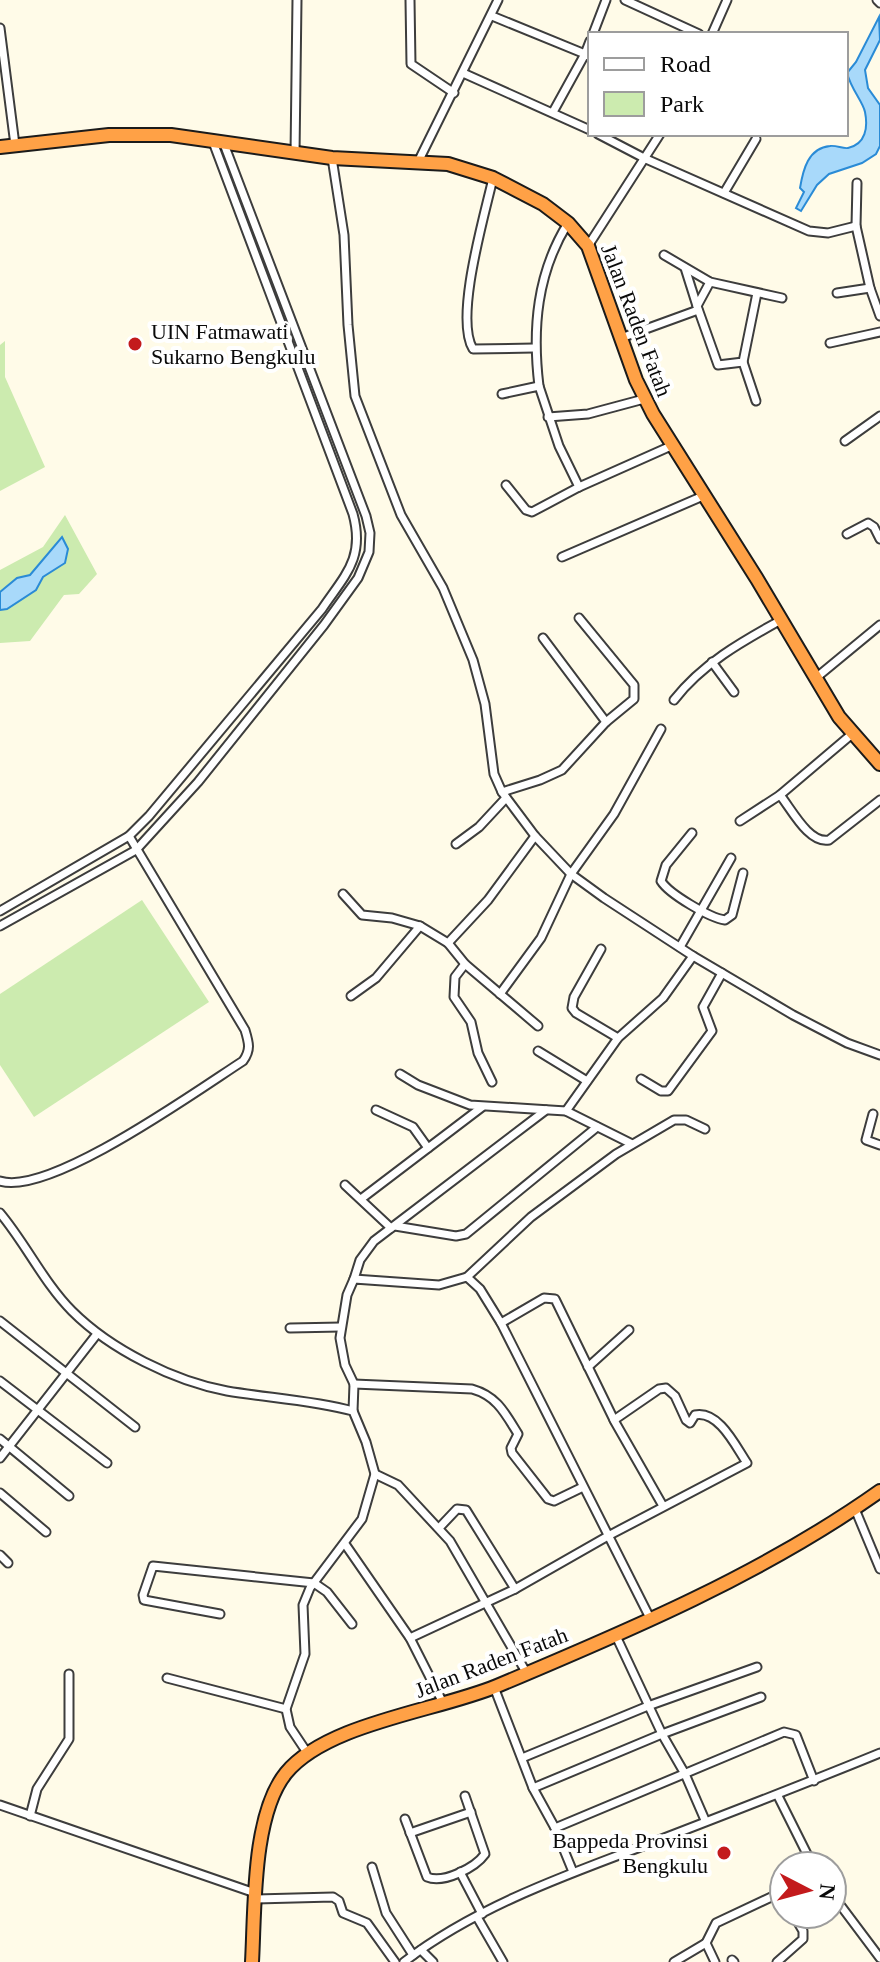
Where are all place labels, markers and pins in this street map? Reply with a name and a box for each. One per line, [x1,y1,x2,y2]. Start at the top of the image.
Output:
place label: UIN Fatmawati Sukarno Bengkulu [151,319,315,369]
marker: UIN Fatmawati Sukarno Bengkulu [126,335,144,353]
place label: Bappeda Provinsi Bengkulu [552,1828,708,1878]
marker: Bappeda Provinsi Bengkulu [715,1844,733,1862]

